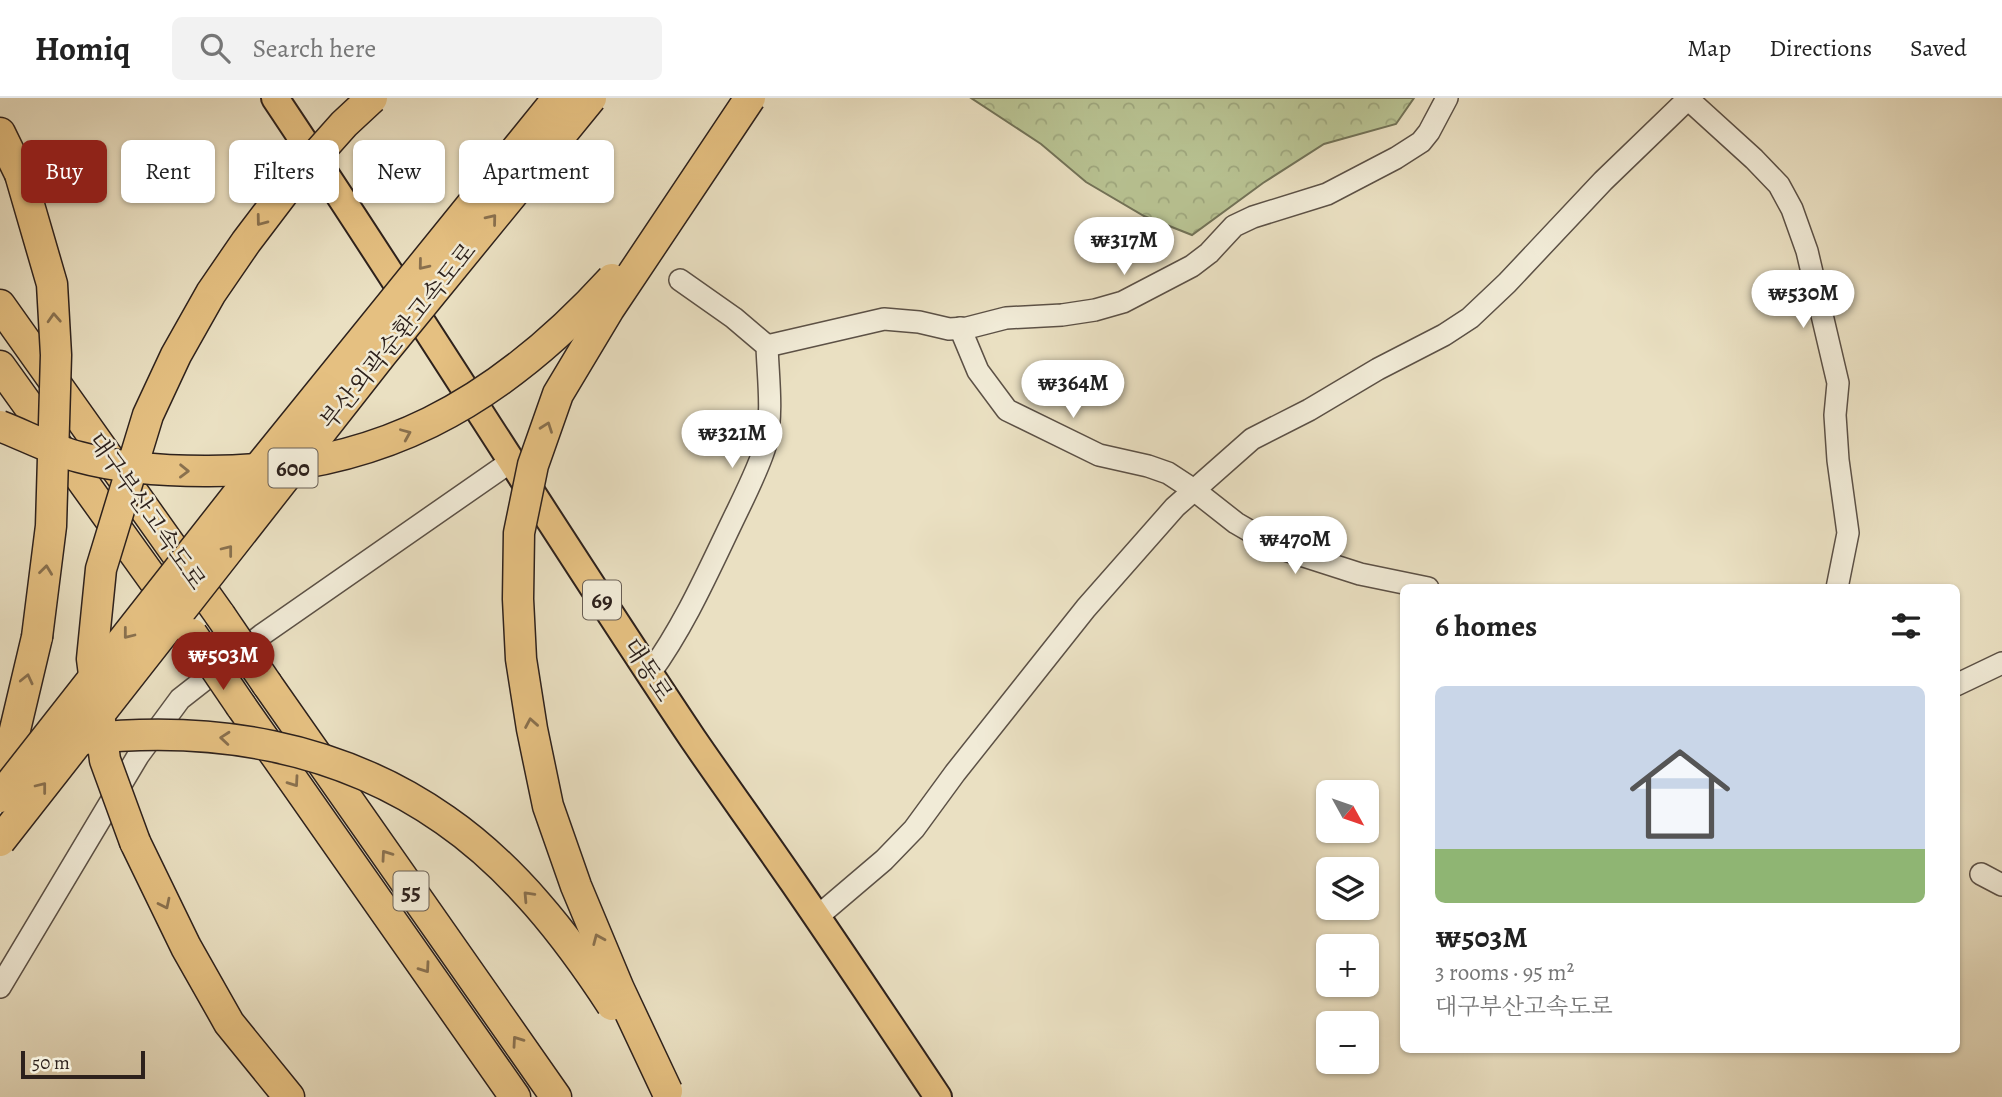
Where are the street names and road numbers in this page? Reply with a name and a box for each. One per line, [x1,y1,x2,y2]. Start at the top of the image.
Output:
street label: 부산외곽순환고속도로 [313,236,483,436]
street label: 대구부산고속도로 [81,426,213,596]
road number: 600 [268,448,318,488]
road number: 69 [583,580,621,620]
street label: 대동로 [616,632,680,708]
road number: 55 [394,872,428,911]

